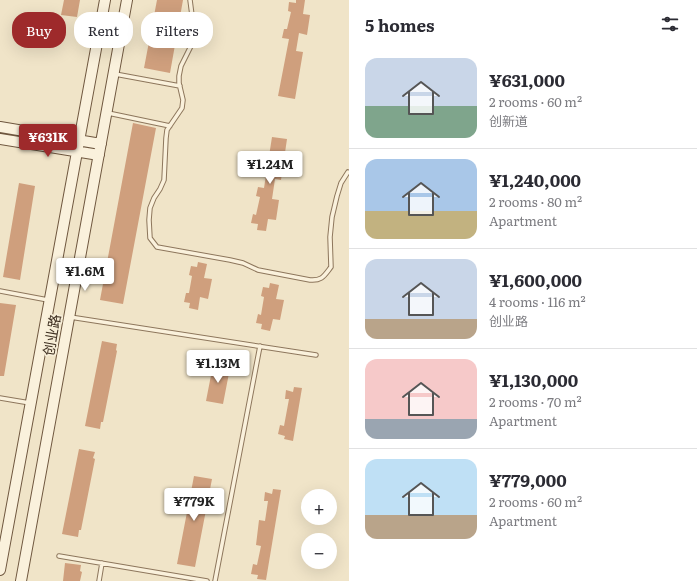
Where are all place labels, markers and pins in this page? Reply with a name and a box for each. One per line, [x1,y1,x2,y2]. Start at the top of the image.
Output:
pin: ¥631K [20,124,76,158]
pin: ¥1.24M [237,151,303,185]
pin: ¥1.6M [57,258,113,292]
pin: ¥1.13M [185,350,251,384]
pin: ¥779K [166,488,222,522]

